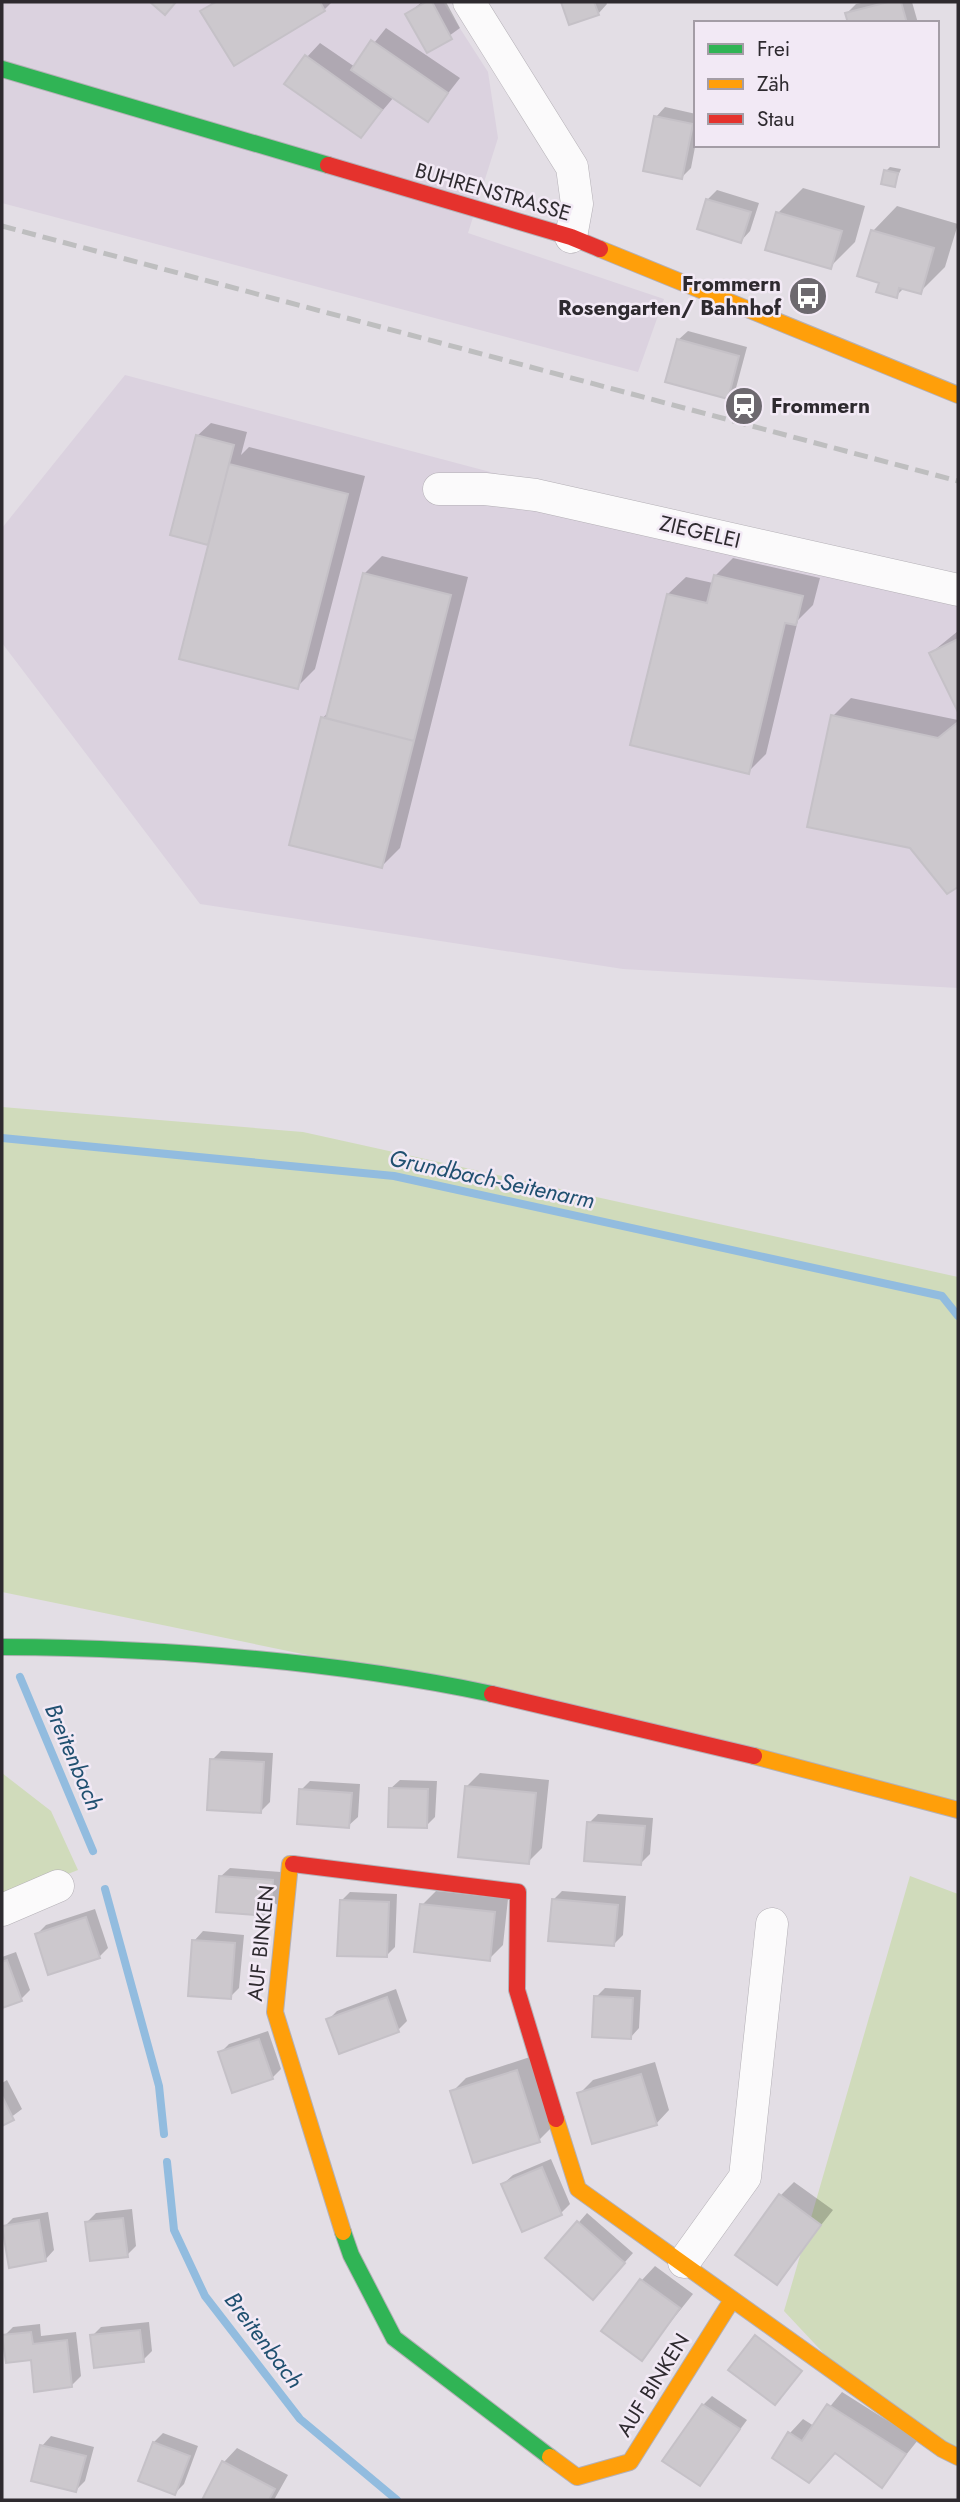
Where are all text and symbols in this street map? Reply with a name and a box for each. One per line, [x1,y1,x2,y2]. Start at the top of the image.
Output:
legend [694,21,939,147]
text: Frei [757,34,790,64]
text: Zäh [757,69,790,99]
text: Stau [757,104,795,134]
street label: BUHRENSTRASSE [412,155,574,229]
place label: Frommern Rosengarten/ Bahnhof [558,269,782,323]
bus stop icon: Frommern Rosengarten/ Bahnhof [787,275,829,317]
station icon: Frommern [723,385,765,427]
place label: Frommern [771,391,870,421]
street label: ZIEGELEI [657,508,743,556]
water label: Grundbach-Seitenarm [386,1141,598,1217]
water label: Breitenbach [36,1698,112,1816]
street label: AUF BINKEN [240,1883,282,2003]
water label: Breitenbach [216,2284,312,2396]
street label: AUF BINKEN [609,2328,697,2442]

